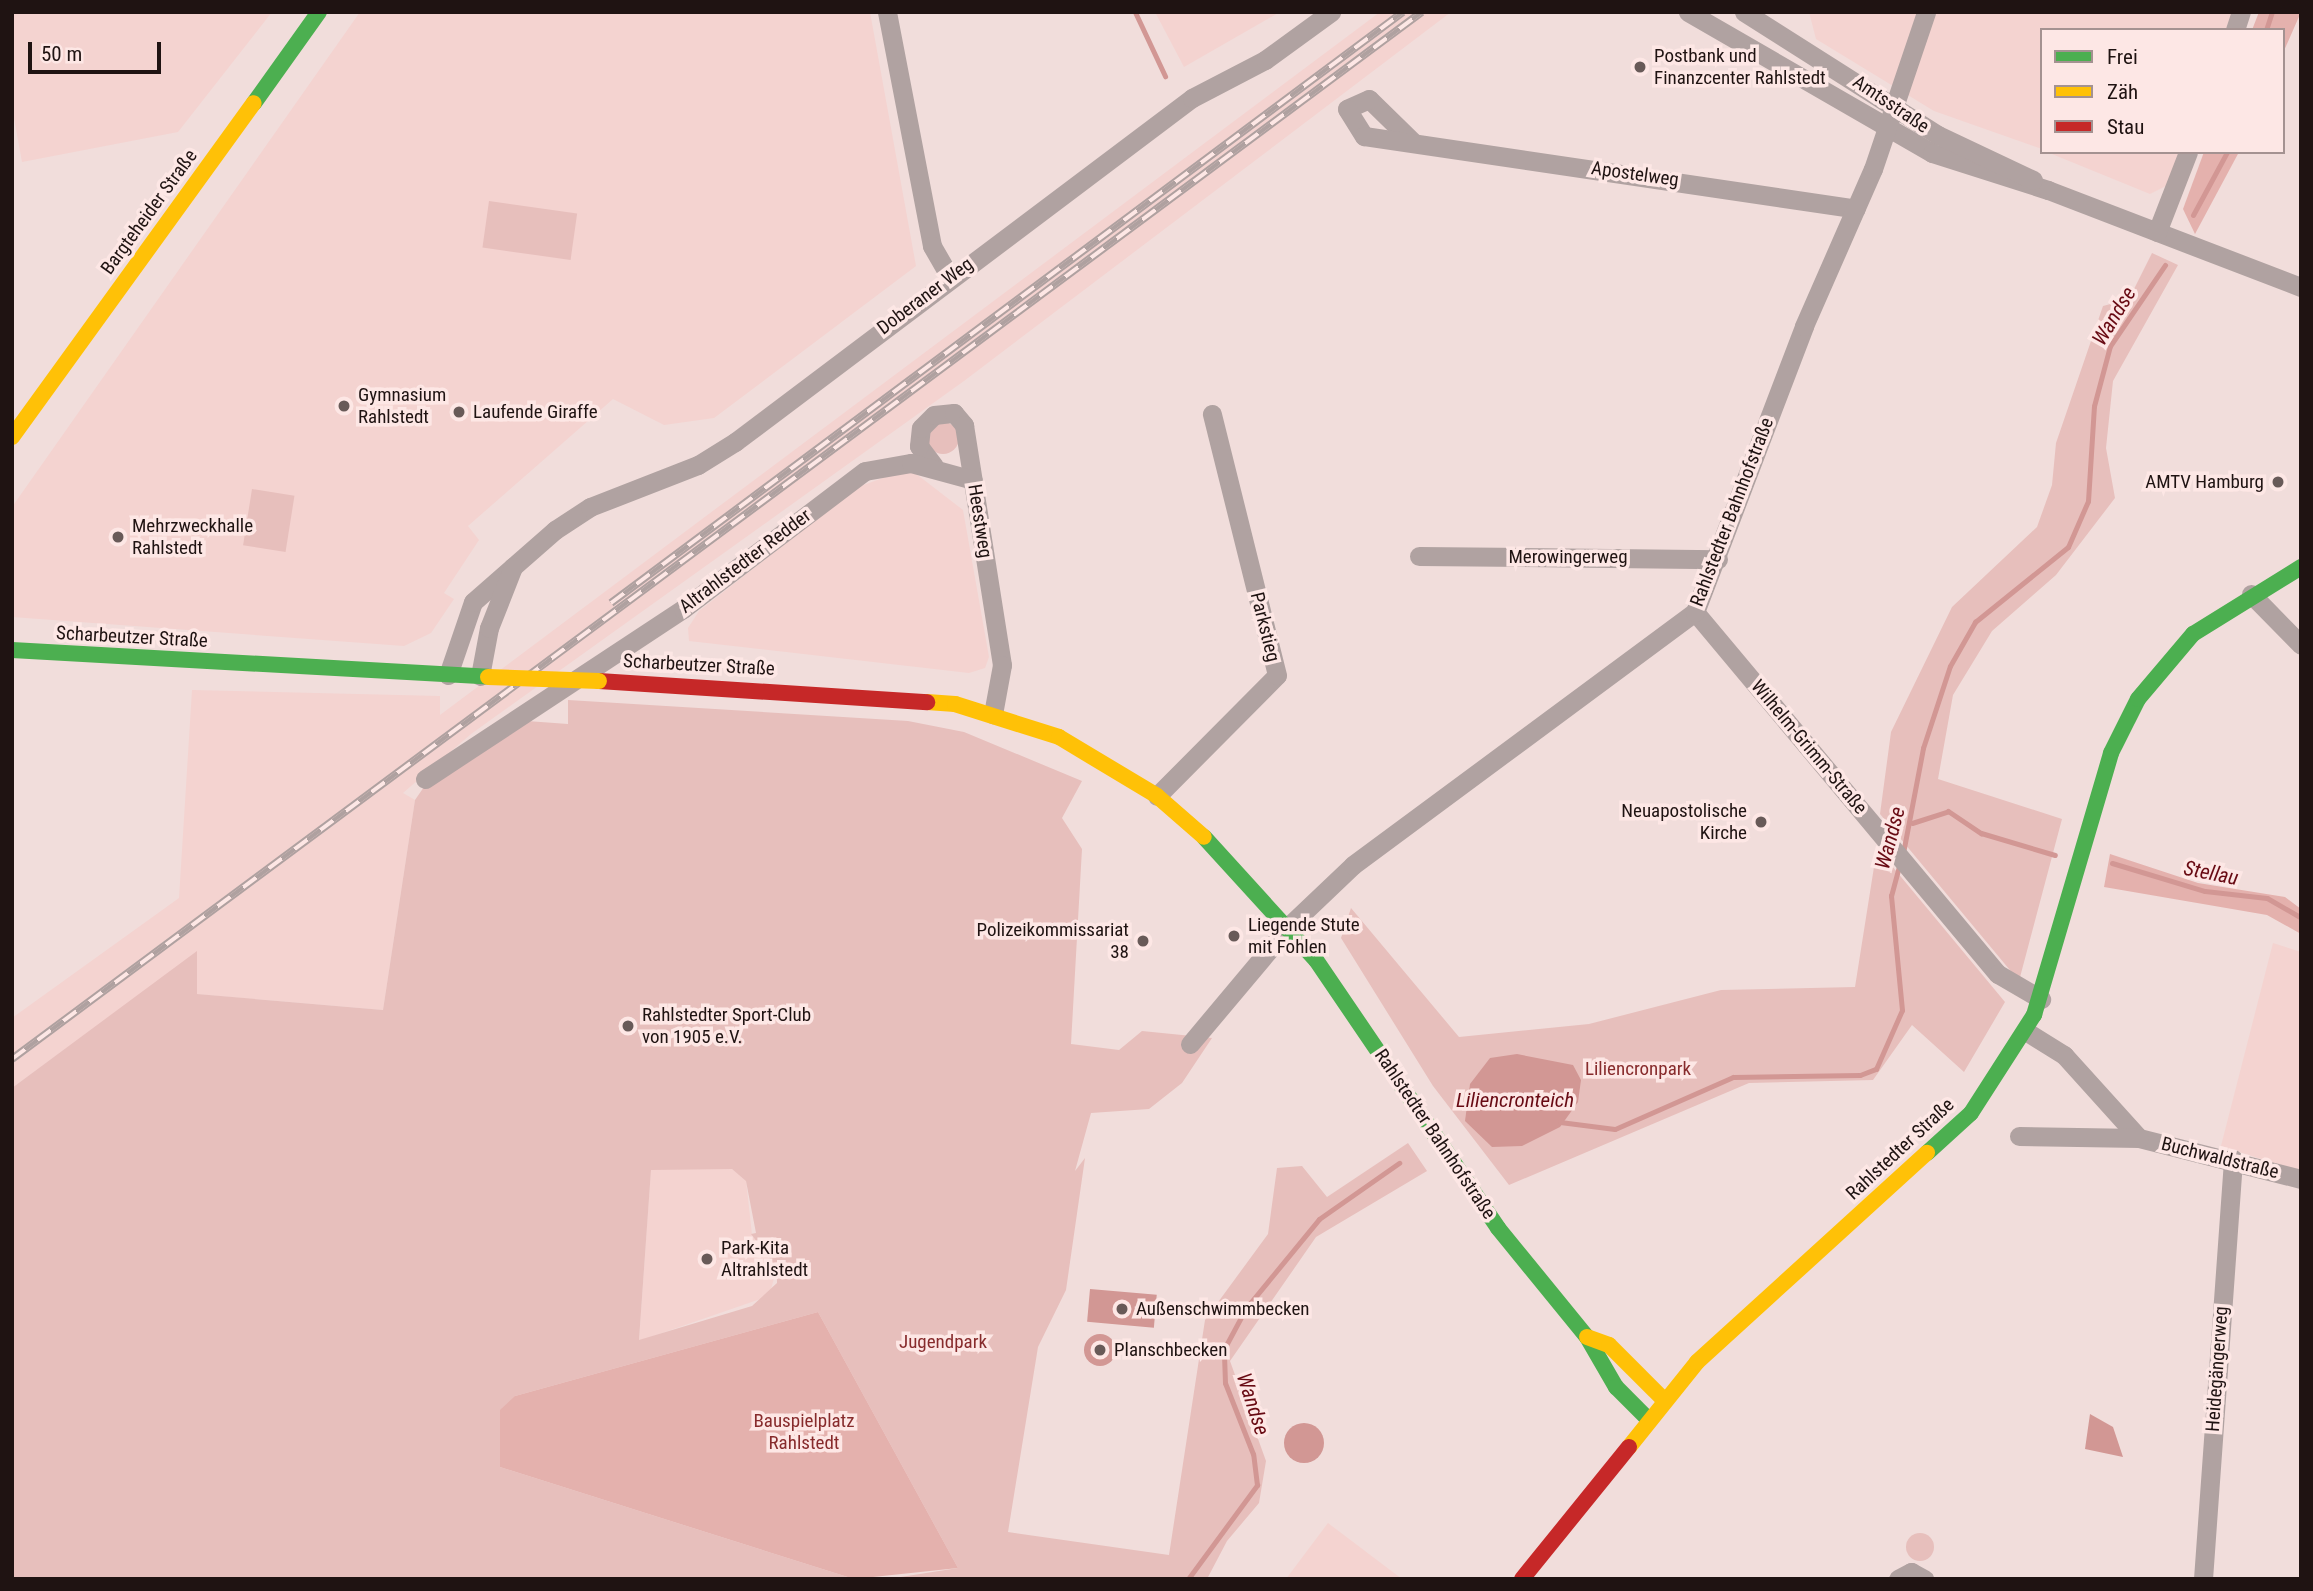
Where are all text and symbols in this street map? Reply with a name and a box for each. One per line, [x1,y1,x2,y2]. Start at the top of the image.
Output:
scale bar [32,28,164,72]
legend [2040,28,2285,154]
text: 50 m [41,42,82,66]
place label: Postbank und Finanzcenter Rahlstedt [1654,45,1826,89]
text: Frei [2107,45,2138,69]
marker: Postbank und Finanzcenter Rahlstedt [1632,59,1648,75]
street label: Amtsstraße [1848,70,1934,138]
text: Zäh [2107,80,2138,104]
text: Stau [2107,115,2144,139]
street label: Bargteheider Straße [96,145,202,279]
street label: Apostelweg [1590,157,1680,191]
street label: Doberaner Weg [873,253,977,339]
water label: Wandse [2087,282,2141,350]
place label: Gymnasium Rahlstedt [358,384,446,428]
marker: Gymnasium Rahlstedt [336,398,352,414]
place label: Laufende Giraffe [473,401,598,423]
marker: Laufende Giraffe [451,404,467,420]
street label: Rahlstedter Bahnhofstraße [1685,414,1779,610]
place label: AMTV Hamburg [2145,471,2264,493]
marker: AMTV Hamburg [2270,474,2286,490]
street label: Heestweg [963,482,997,560]
street label: Altrahlstedter Redder [675,504,815,618]
place label: Mehrzweckhalle Rahlstedt [132,515,253,559]
marker: Mehrzweckhalle Rahlstedt [110,529,126,545]
street label: Merowingerweg [1508,546,1628,568]
street label: Parkstieg [1245,590,1285,664]
street label: Scharbeutzer Straße [56,622,208,652]
street label: Scharbeutzer Straße [623,650,775,680]
street label: Wilhelm-Grimm-Straße [1746,675,1872,819]
place label: Neuapostolische Kirche [1621,800,1747,844]
water label: Wandse [1870,804,1910,872]
marker: Neuapostolische Kirche [1753,814,1769,830]
water label: Stellau [2182,855,2240,891]
place label: Liegende Stute mit Fohlen [1248,914,1360,958]
place label: Polizeikommissariat 38 [976,919,1129,963]
marker: Liegende Stute mit Fohlen [1226,928,1242,944]
marker: Polizeikommissariat 38 [1135,933,1151,949]
place label: Rahlstedter Sport-Club von 1905 e.V. [642,1004,811,1048]
marker: Rahlstedter Sport-Club von 1905 e.V. [620,1018,636,1034]
street label: Rahlstedter Bahnhofstraße [1370,1045,1500,1223]
park label: Liliencronpark [1585,1058,1691,1080]
water label: Liliencronteich [1456,1087,1574,1113]
street label: Rahlstedter Straße [1841,1093,1959,1205]
street label: Buchwaldstraße [2159,1132,2281,1184]
place label: Park-Kita Altrahlstedt [721,1237,808,1281]
marker: Park-Kita Altrahlstedt [699,1251,715,1267]
place label: Außenschwimmbecken [1136,1298,1310,1320]
marker: Außenschwimmbecken [1114,1301,1130,1317]
street label: Heidegängerweg [2201,1305,2233,1433]
park label: Jugendpark [899,1331,987,1353]
place label: Planschbecken [1114,1339,1227,1361]
marker: Planschbecken [1092,1342,1108,1358]
water label: Wandse [1231,1370,1275,1438]
park label: Bauspielplatz Rahlstedt [753,1410,855,1454]

